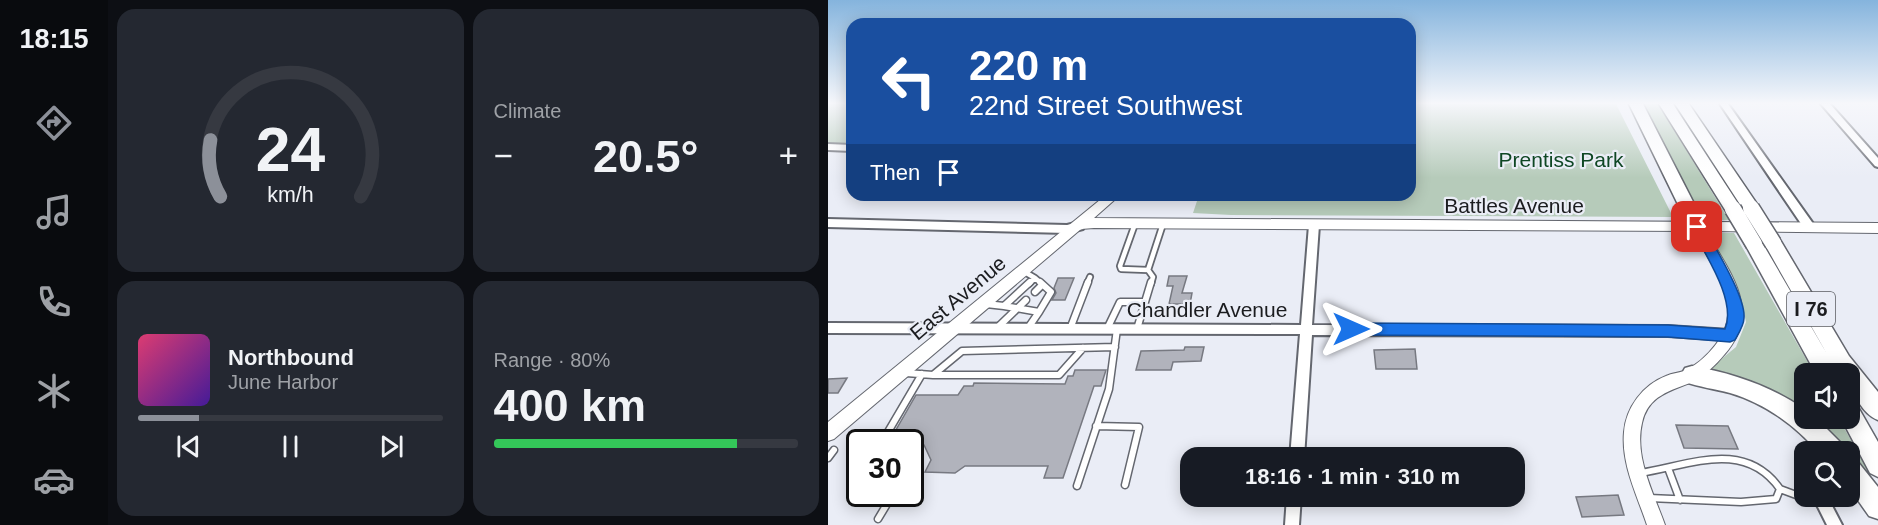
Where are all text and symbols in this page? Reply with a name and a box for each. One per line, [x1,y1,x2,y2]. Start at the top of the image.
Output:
text: 18:15 [19,24,89,54]
icon: left [870,42,948,120]
text: 220 m [969,42,1088,89]
text: 22nd Street Southwest [969,91,1242,121]
text: Climate [494,100,561,122]
icon: directions [33,102,75,144]
text: 24 [256,115,325,184]
text: 20.5° [593,131,699,182]
text: − [494,137,513,174]
text: + [779,137,798,174]
park label: Prentiss Park [1499,148,1624,171]
icon: arrive [932,156,965,189]
text: Then [870,160,920,185]
text: km/h [267,184,313,208]
icon: music [33,191,75,233]
street label: Battles Avenue [1444,194,1584,217]
pin [1671,201,1722,252]
icon: arrive [1680,210,1713,243]
street label: East Avenue [905,251,1010,344]
icon: phone [33,281,75,323]
road number: I 76 [1787,292,1835,326]
position arrow [1319,297,1383,361]
street label: Chandler Avenue [1127,298,1287,321]
text: Northbound [228,345,354,370]
text: Range · 80% [494,349,610,371]
map controls [1794,363,1860,507]
button: sound [1794,363,1860,429]
icon: climate [33,370,75,412]
text: June Harbor [228,371,338,393]
text: 400 km [494,380,646,431]
speed limit sign: 30 [846,429,924,507]
icon: previous [172,430,205,463]
icon: pause [274,430,307,463]
icon: next [375,430,408,463]
button: search [1794,441,1860,507]
icon: car [33,459,75,501]
text: 18:16 · 1 min · 310 m [1245,464,1460,489]

